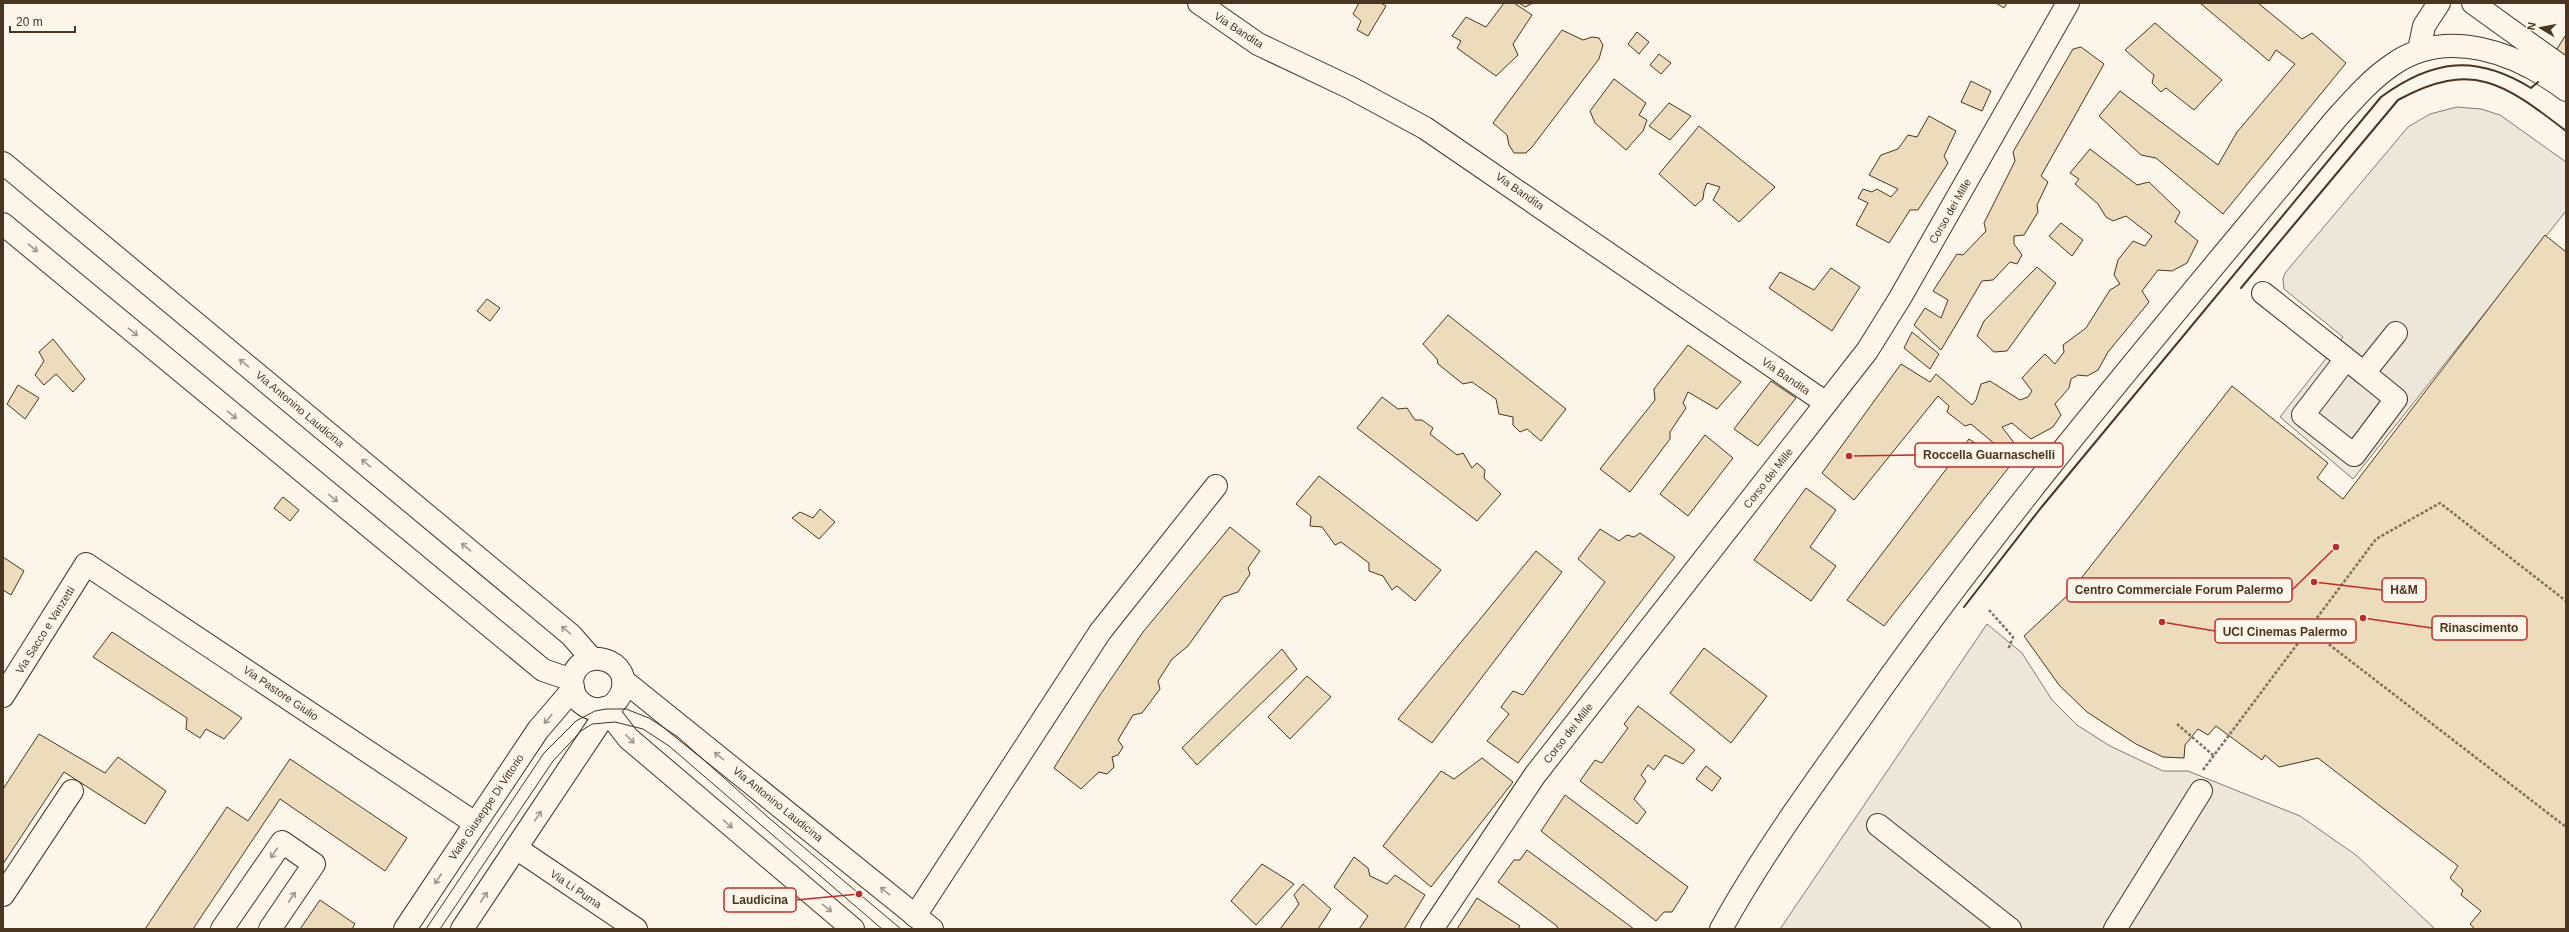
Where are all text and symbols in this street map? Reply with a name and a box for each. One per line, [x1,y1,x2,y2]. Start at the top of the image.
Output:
scale bar [10,8,75,34]
north arrow [2521,8,2561,48]
street label: Via Bandita [1212,10,1267,51]
text: 20 m [16,15,43,29]
text: N [2525,21,2538,31]
street label: Via Bandita [1494,170,1547,212]
street label: Corso dei Mille [1927,176,1973,246]
one-way arrow [28,244,38,253]
one-way arrow [127,327,138,336]
street label: Via Bandita [1760,355,1813,397]
one-way arrow [239,358,250,367]
street label: Via Antonino Laudicina [253,368,347,450]
one-way arrow [227,411,238,420]
callout: Roccella Guarnaschelli [1915,443,2063,467]
street label: Corso dei Mille [1741,446,1795,510]
text: Roccella Guarnaschelli [1923,448,2055,462]
one-way arrow [361,459,372,468]
one-way arrow [327,493,338,502]
one-way arrow [461,542,471,551]
callout: Centro Commerciale Forum Palermo [2067,578,2292,602]
callout: H&M [2382,578,2426,602]
text: Centro Commerciale Forum Palermo [2075,583,2283,597]
text: H&M [2390,583,2418,597]
street label: Via Sacco e Vanzetti [13,584,77,676]
callout: Rinascimento [2432,616,2527,640]
callout: UCI Cinemas Palermo [2215,619,2356,643]
text: Rinascimento [2440,621,2518,635]
text: UCI Cinemas Palermo [2223,625,2347,639]
one-way arrow [560,626,571,635]
street label: Via Pastore Giulio [241,663,321,723]
street label: Corso dei Mille [1541,701,1595,765]
one-way arrow [543,713,552,724]
one-way arrow [625,734,635,743]
street label: Viale Giuseppe Di Vittorio [446,752,526,862]
one-way arrow [713,752,724,761]
street label: Via Antonino Laudicina [731,764,826,844]
one-way arrow [534,810,542,821]
one-way arrow [723,819,733,828]
one-way arrow [270,848,278,859]
street label: Via Li Puma [548,867,605,911]
one-way arrow [434,874,442,885]
one-way arrow [880,887,890,896]
callout: Laudicina [724,888,796,912]
one-way arrow [480,891,488,902]
one-way arrow [288,892,296,903]
text: Laudicina [732,893,788,907]
one-way arrow [821,903,832,912]

